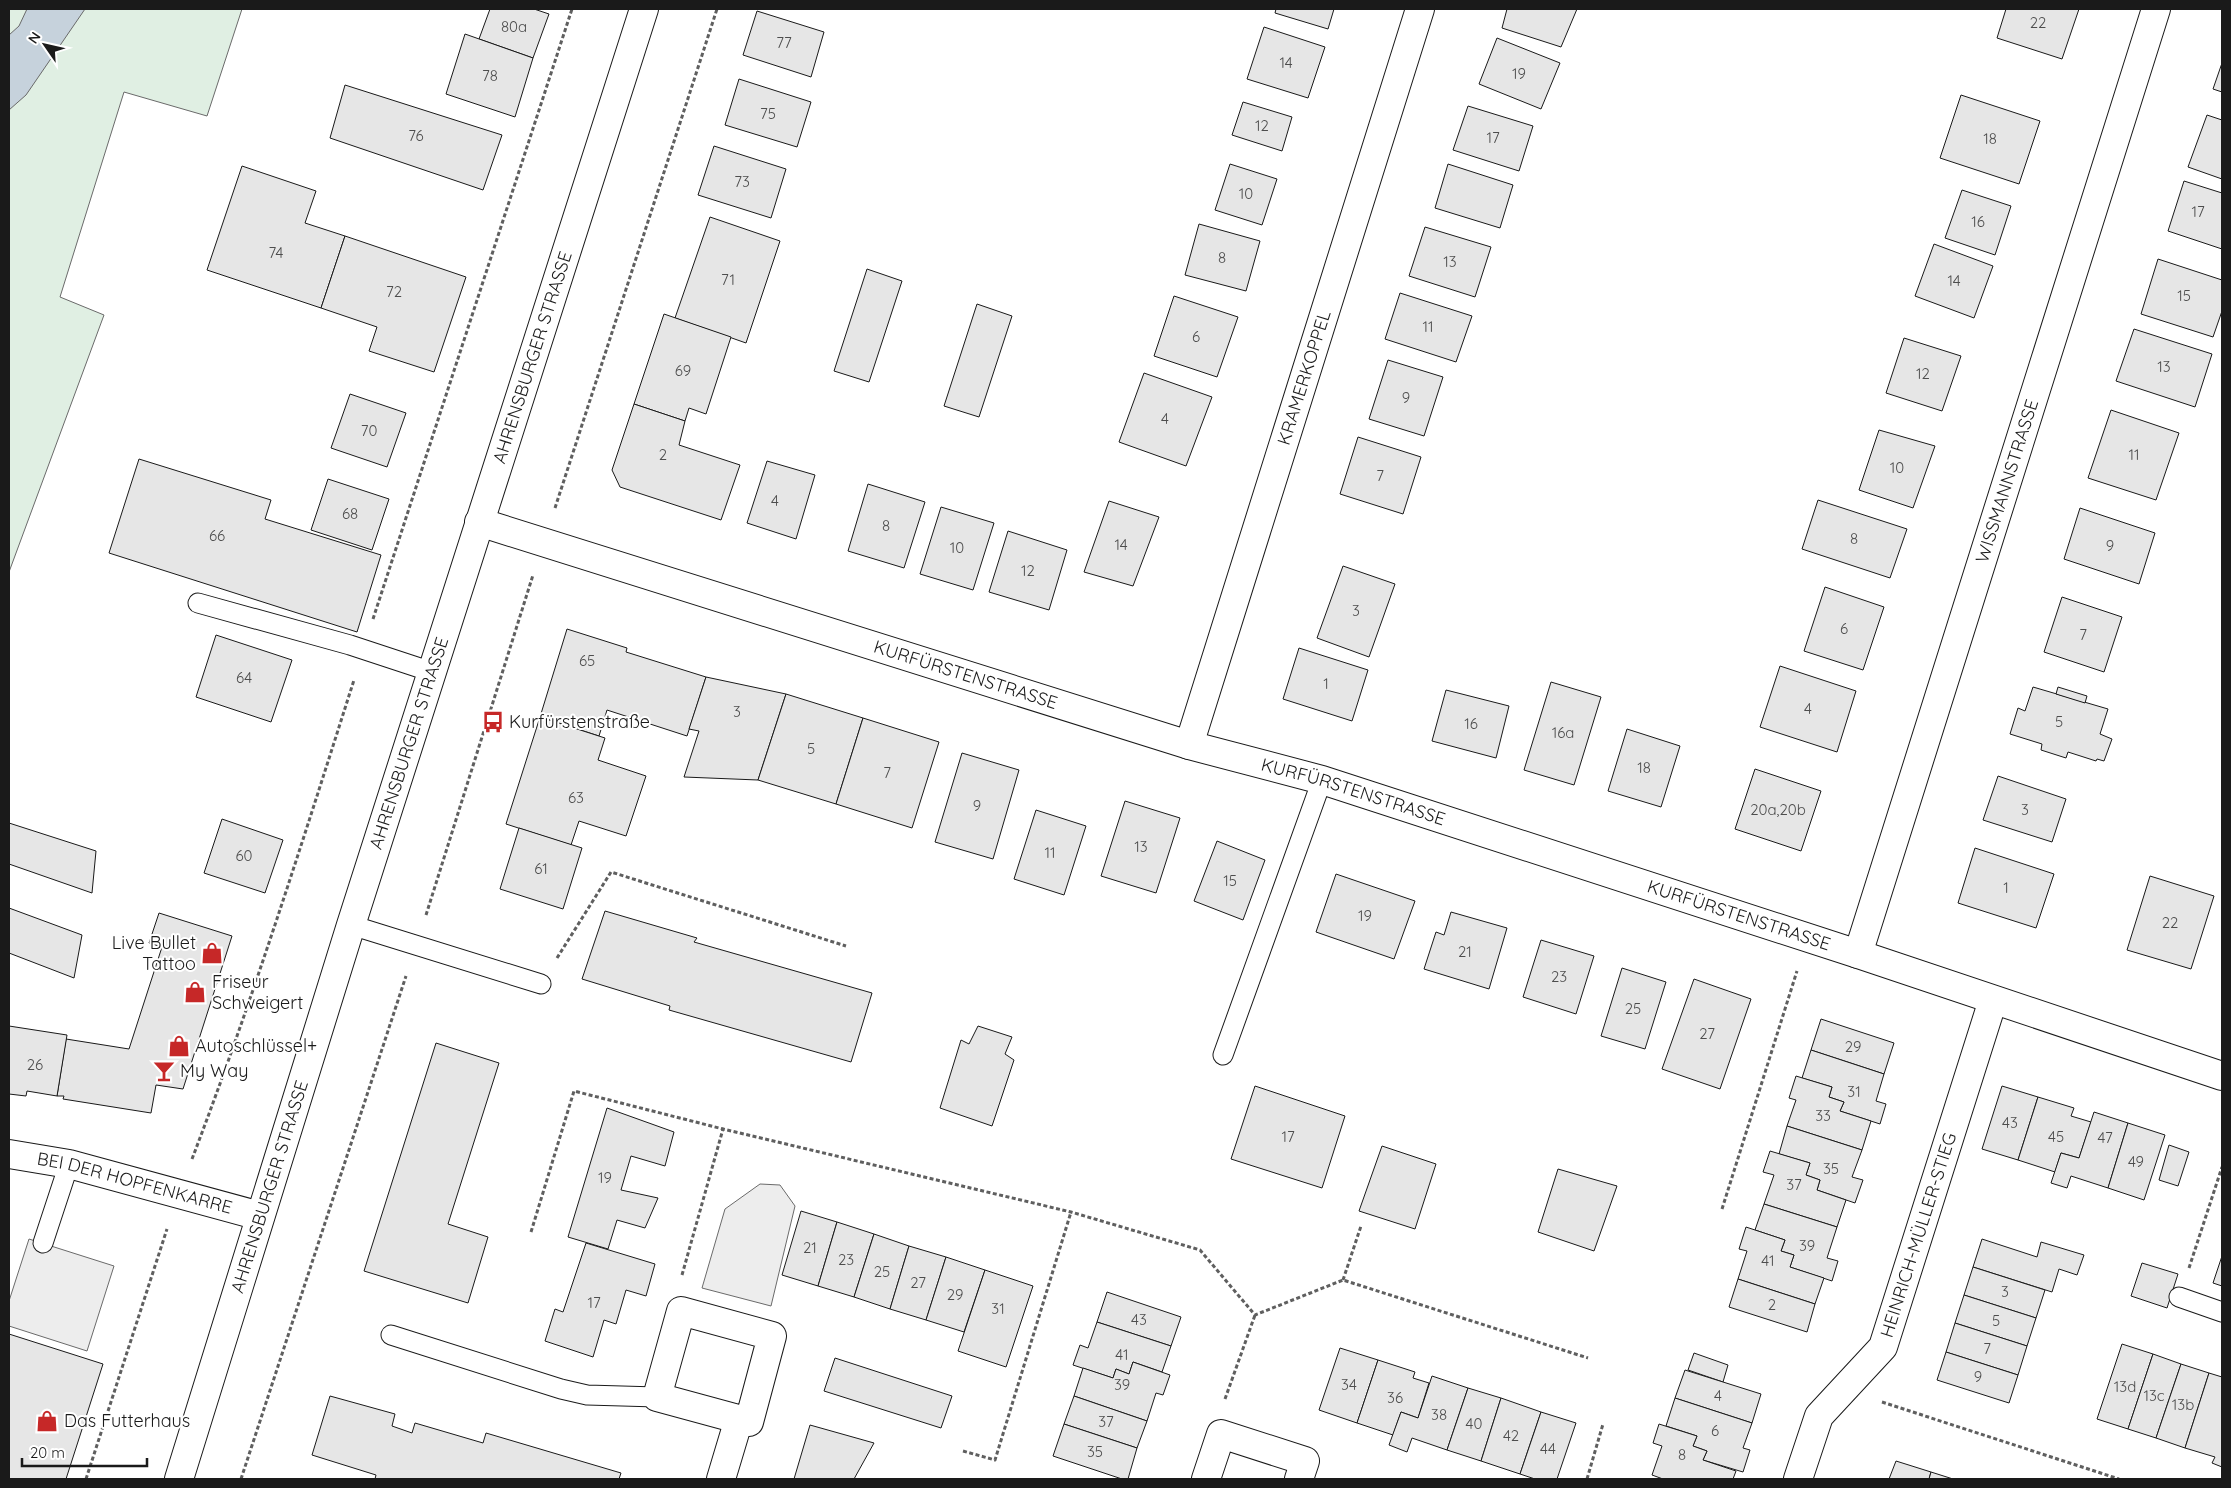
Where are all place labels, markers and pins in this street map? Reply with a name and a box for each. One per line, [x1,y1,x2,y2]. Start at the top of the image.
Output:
bus stop icon: Kurfürstenstraße [480,709,506,735]
place label: Kurfürstenstraße [509,710,650,733]
place label: Live Bullet Tattoo [112,931,196,975]
shop icon: Live Bullet Tattoo [199,940,225,966]
place label: Friseur Schweigert [212,970,303,1014]
shop icon: Friseur Schweigert [182,979,208,1005]
shop icon: Autoschlüssel+ [166,1033,192,1059]
place label: Autoschlüssel+ [195,1034,317,1057]
bar icon: My Way [151,1058,177,1084]
place label: My Way [180,1059,248,1082]
shop icon: Das Futterhaus [34,1408,60,1434]
place label: Das Futterhaus [64,1409,190,1432]

